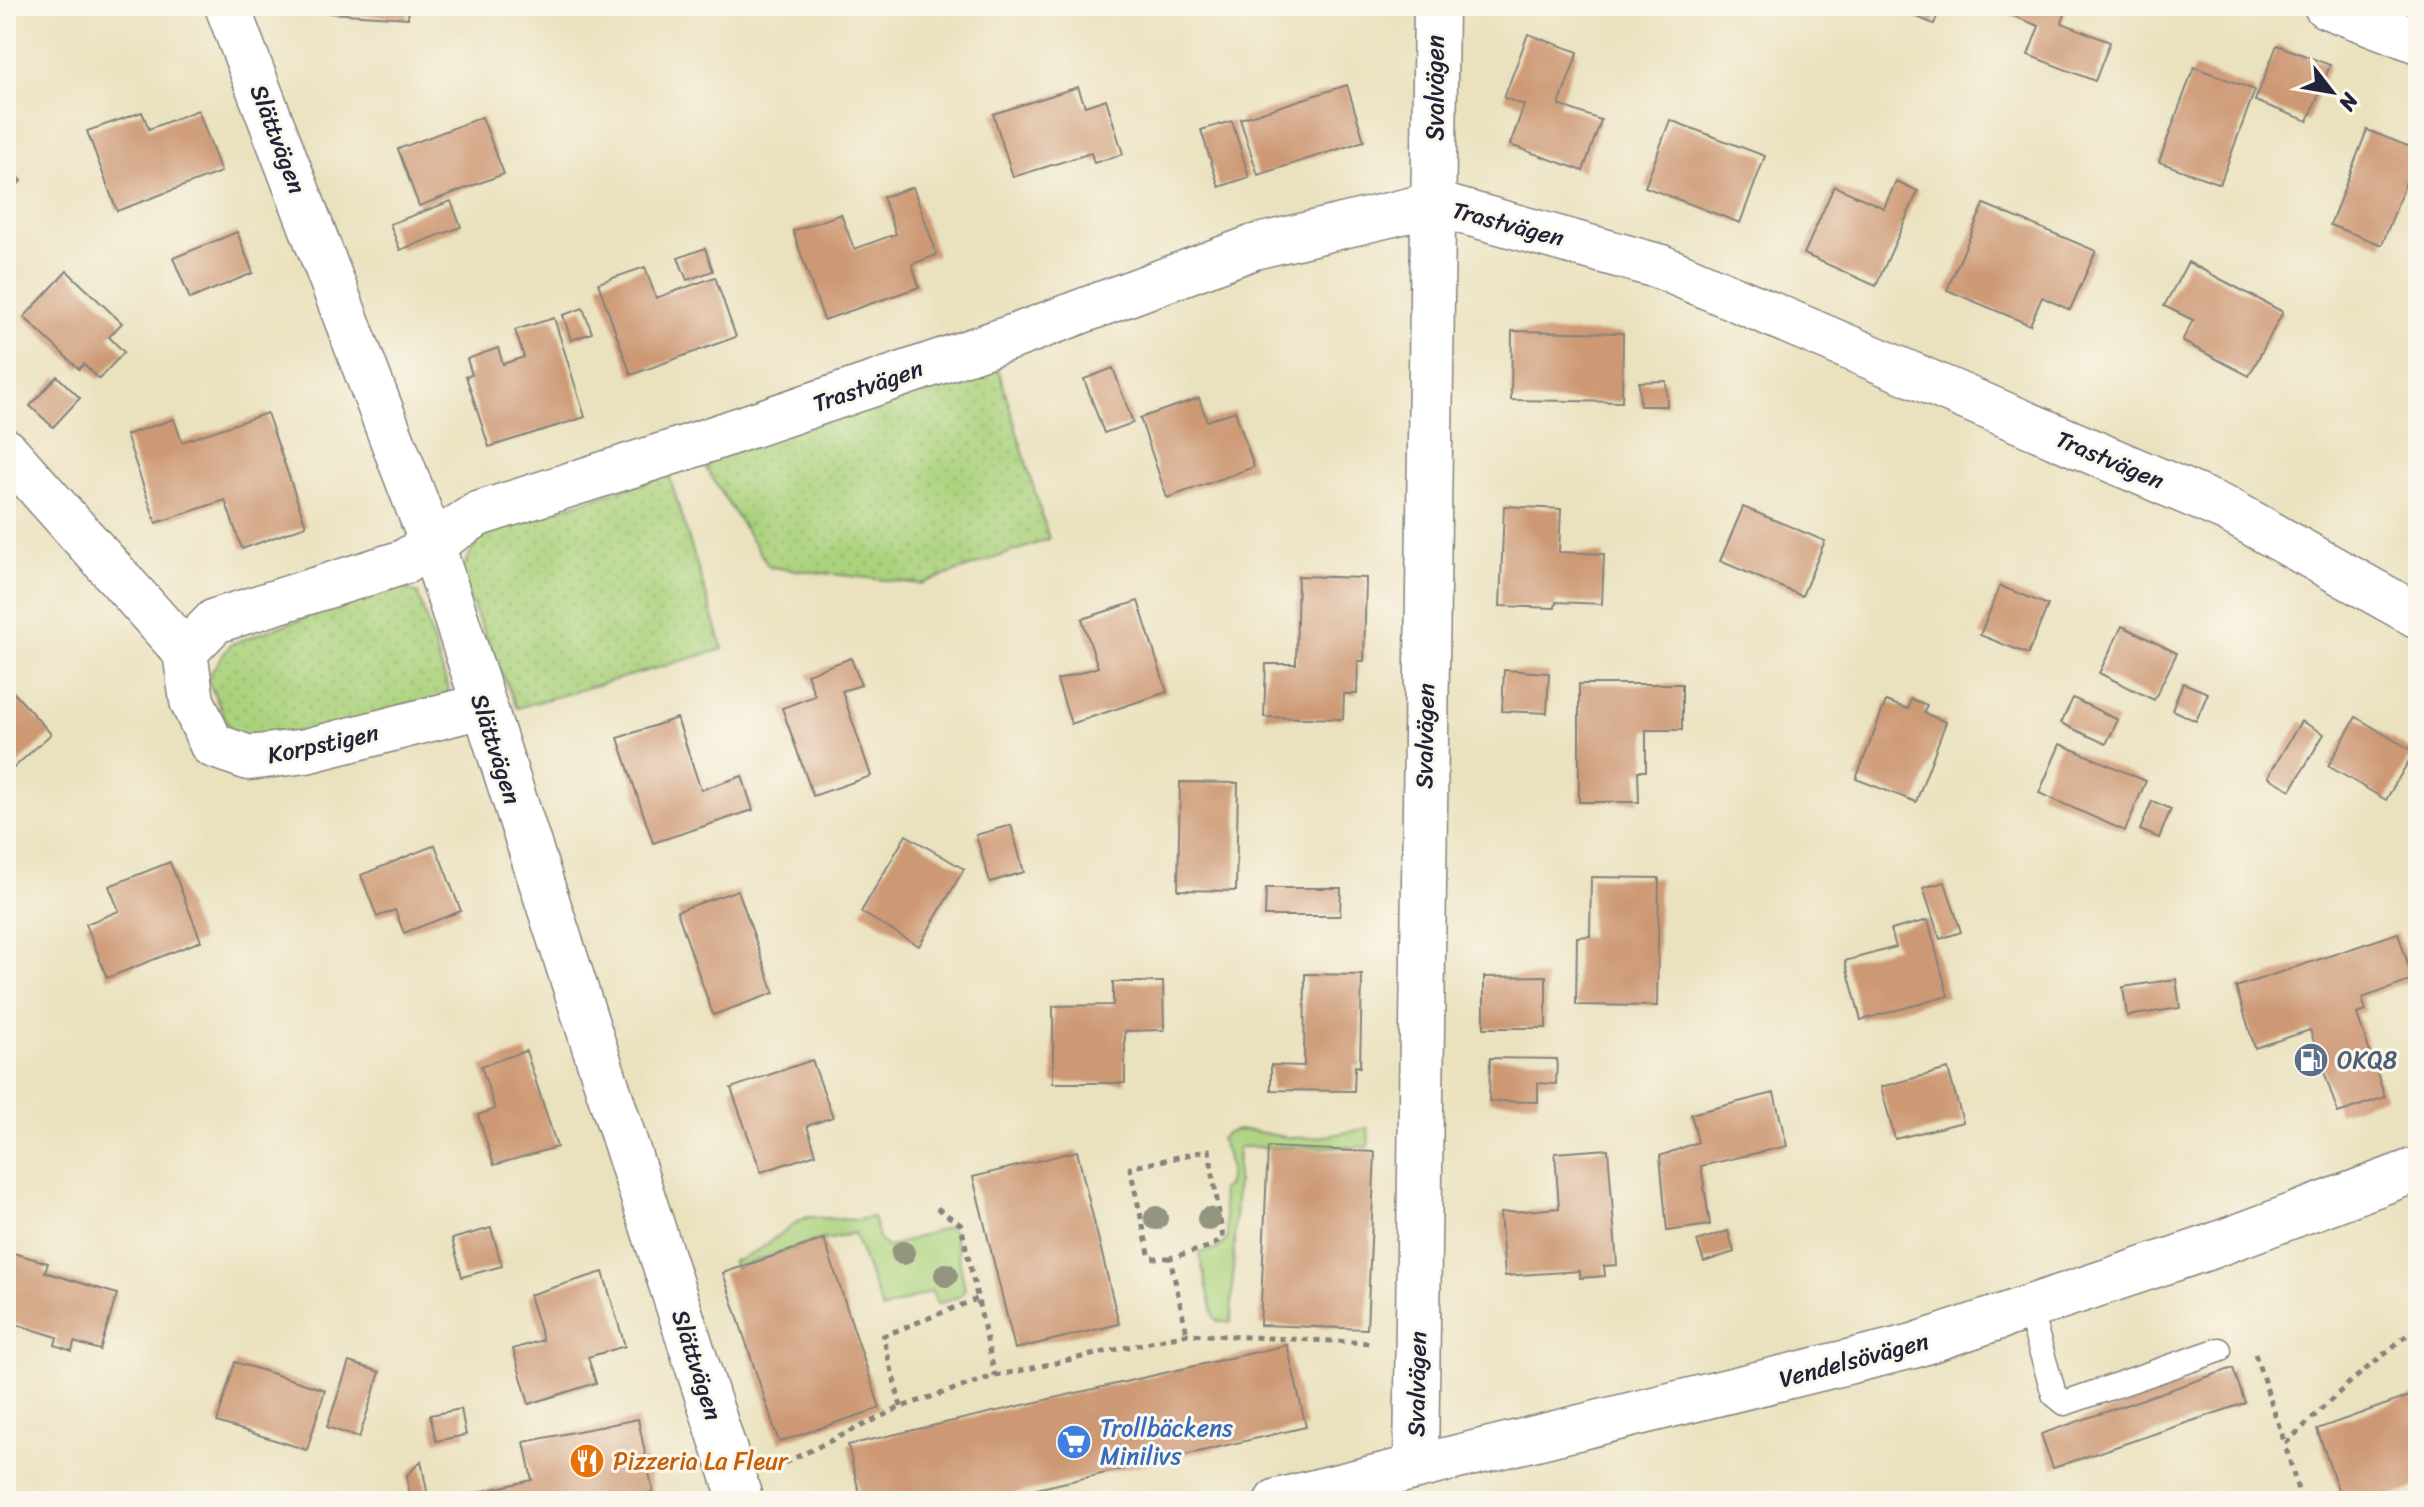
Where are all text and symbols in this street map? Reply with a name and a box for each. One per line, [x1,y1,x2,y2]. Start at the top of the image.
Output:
street label: Svalvägen [1414,35,1456,141]
north arrow [2292,52,2372,132]
street label: Slättvägen [238,78,318,200]
text: N [2328,85,2370,119]
street label: Trastvägen [1447,189,1569,259]
street label: Trastvägen [807,348,929,424]
street label: Trastvägen [2049,418,2171,502]
street label: Svalvägen [1403,683,1447,789]
street label: Slättvägen [458,688,534,810]
street label: Korpstigen [263,712,383,776]
place label: OKQ8 [2337,1039,2397,1081]
fuel station icon: OKQ8 [2292,1041,2330,1079]
street label: Slättvägen [659,1304,735,1426]
street label: Vendelsövägen [1775,1320,1934,1400]
street label: Svalvägen [1395,1331,1439,1437]
place label: Trollbäckens Minilivs [1100,1407,1233,1477]
supermarket icon: Trollbäckens Minilivs [1055,1423,1093,1461]
place label: Pizzeria La Fleur [613,1440,790,1482]
restaurant icon: Pizzeria La Fleur [568,1442,606,1480]

